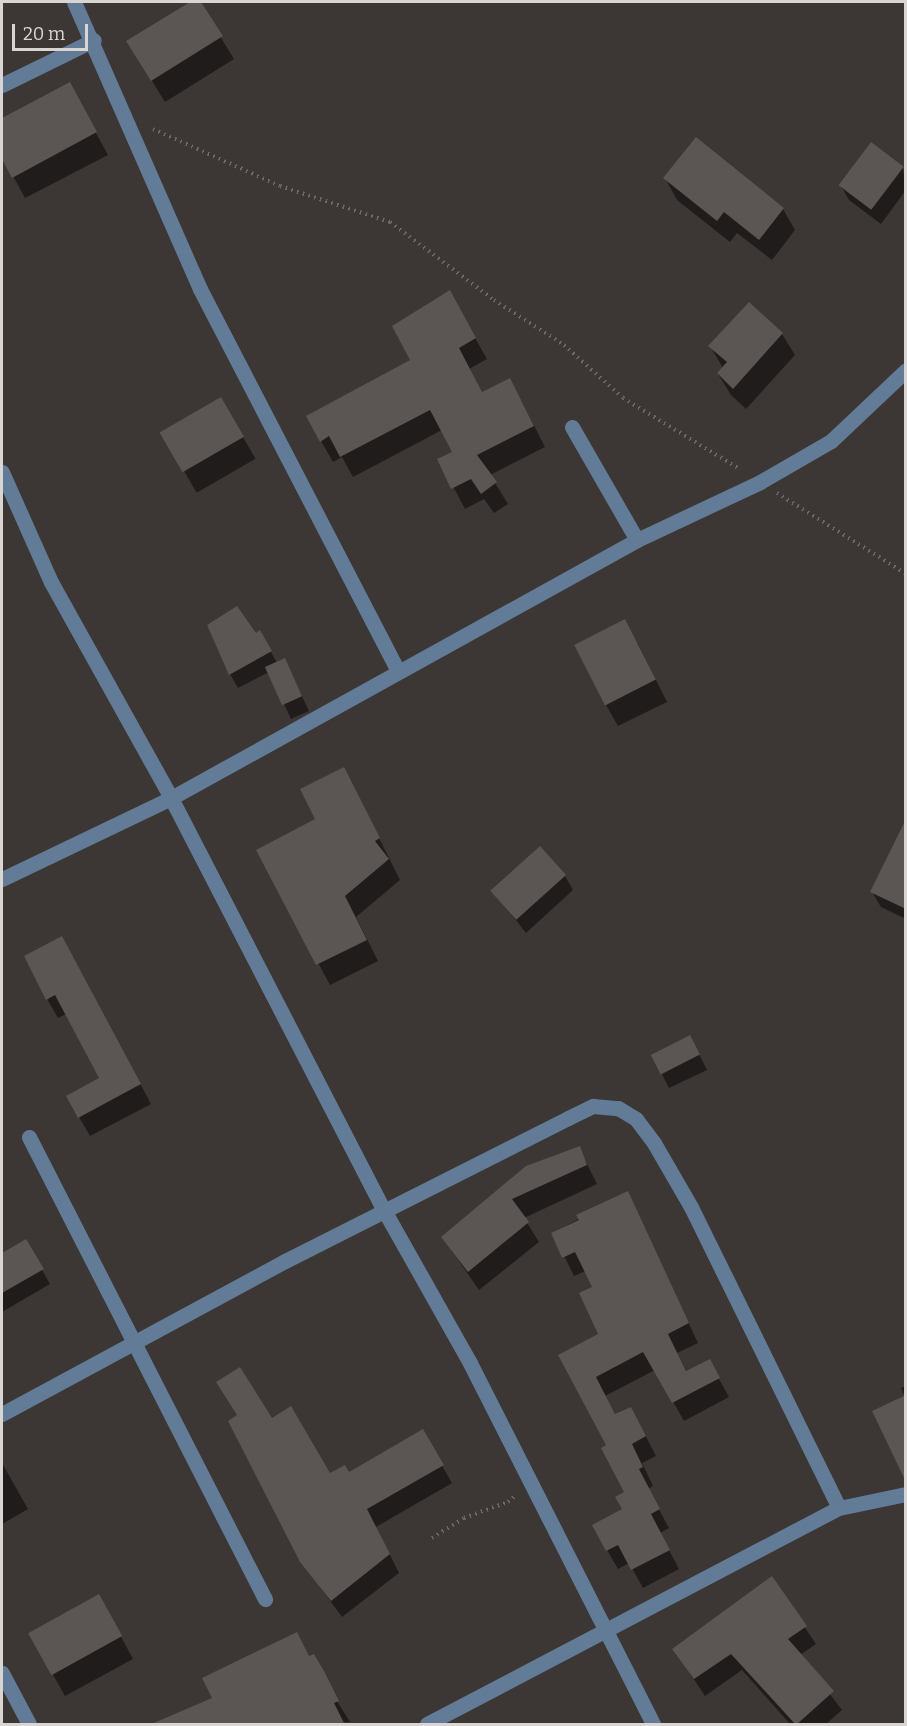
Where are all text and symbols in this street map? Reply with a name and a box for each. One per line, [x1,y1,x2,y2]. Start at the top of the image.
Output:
scale bar [15,12,92,50]
text: 20 m [23,23,65,45]

